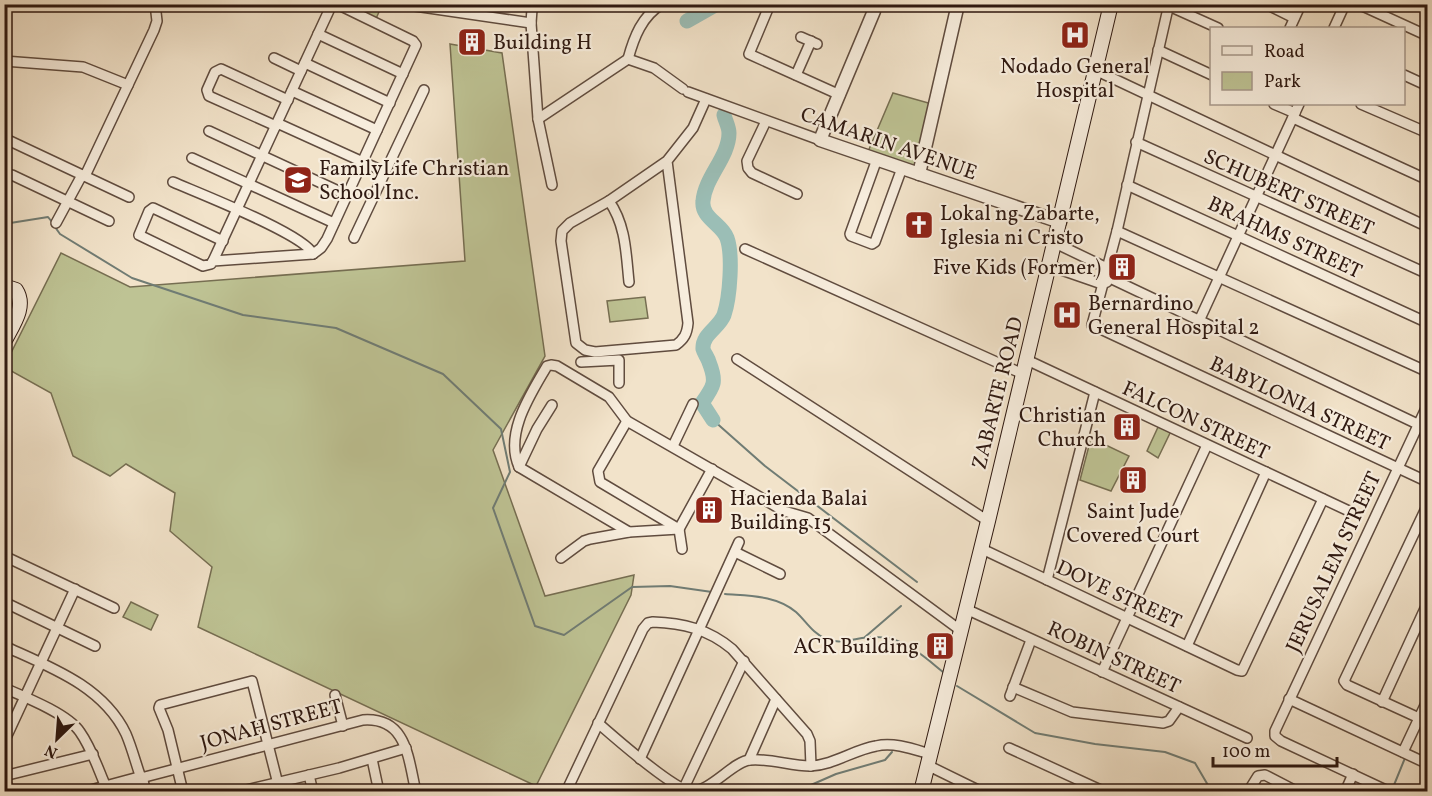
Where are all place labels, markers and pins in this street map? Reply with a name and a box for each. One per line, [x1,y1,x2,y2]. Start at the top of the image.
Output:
hospital icon: Nodado General Hospital [1059,19,1091,51]
building icon: Building H [456,26,488,58]
place label: Building H [493,29,592,58]
place label: Nodado General Hospital [1000,53,1150,106]
place label: FamilyLife Christian School Inc. [319,155,509,208]
school or university icon: FamilyLife Christian School Inc. [282,164,314,196]
place label: Lokal ng Zabarte, Iglesia ni Cristo [940,200,1100,253]
church icon: Lokal ng Zabarte, Iglesia ni Cristo [903,209,935,241]
building icon: Five Kids (Former) [1106,251,1138,283]
place label: Five Kids (Former) [933,254,1101,283]
place label: Bernardino General Hospital 2 [1088,290,1259,343]
hospital icon: Bernardino General Hospital 2 [1051,299,1083,331]
place label: Christian Church [1019,402,1106,455]
building icon: Christian Church [1111,411,1143,443]
building icon: Saint Jude Covered Court [1117,464,1149,496]
place label: Hacienda Balai Building 15 [730,485,868,538]
building icon: Hacienda Balai Building 15 [693,494,725,526]
place label: Saint Jude Covered Court [1066,498,1200,551]
building icon: ACR Building [924,630,956,662]
place label: ACR Building [793,633,919,662]

